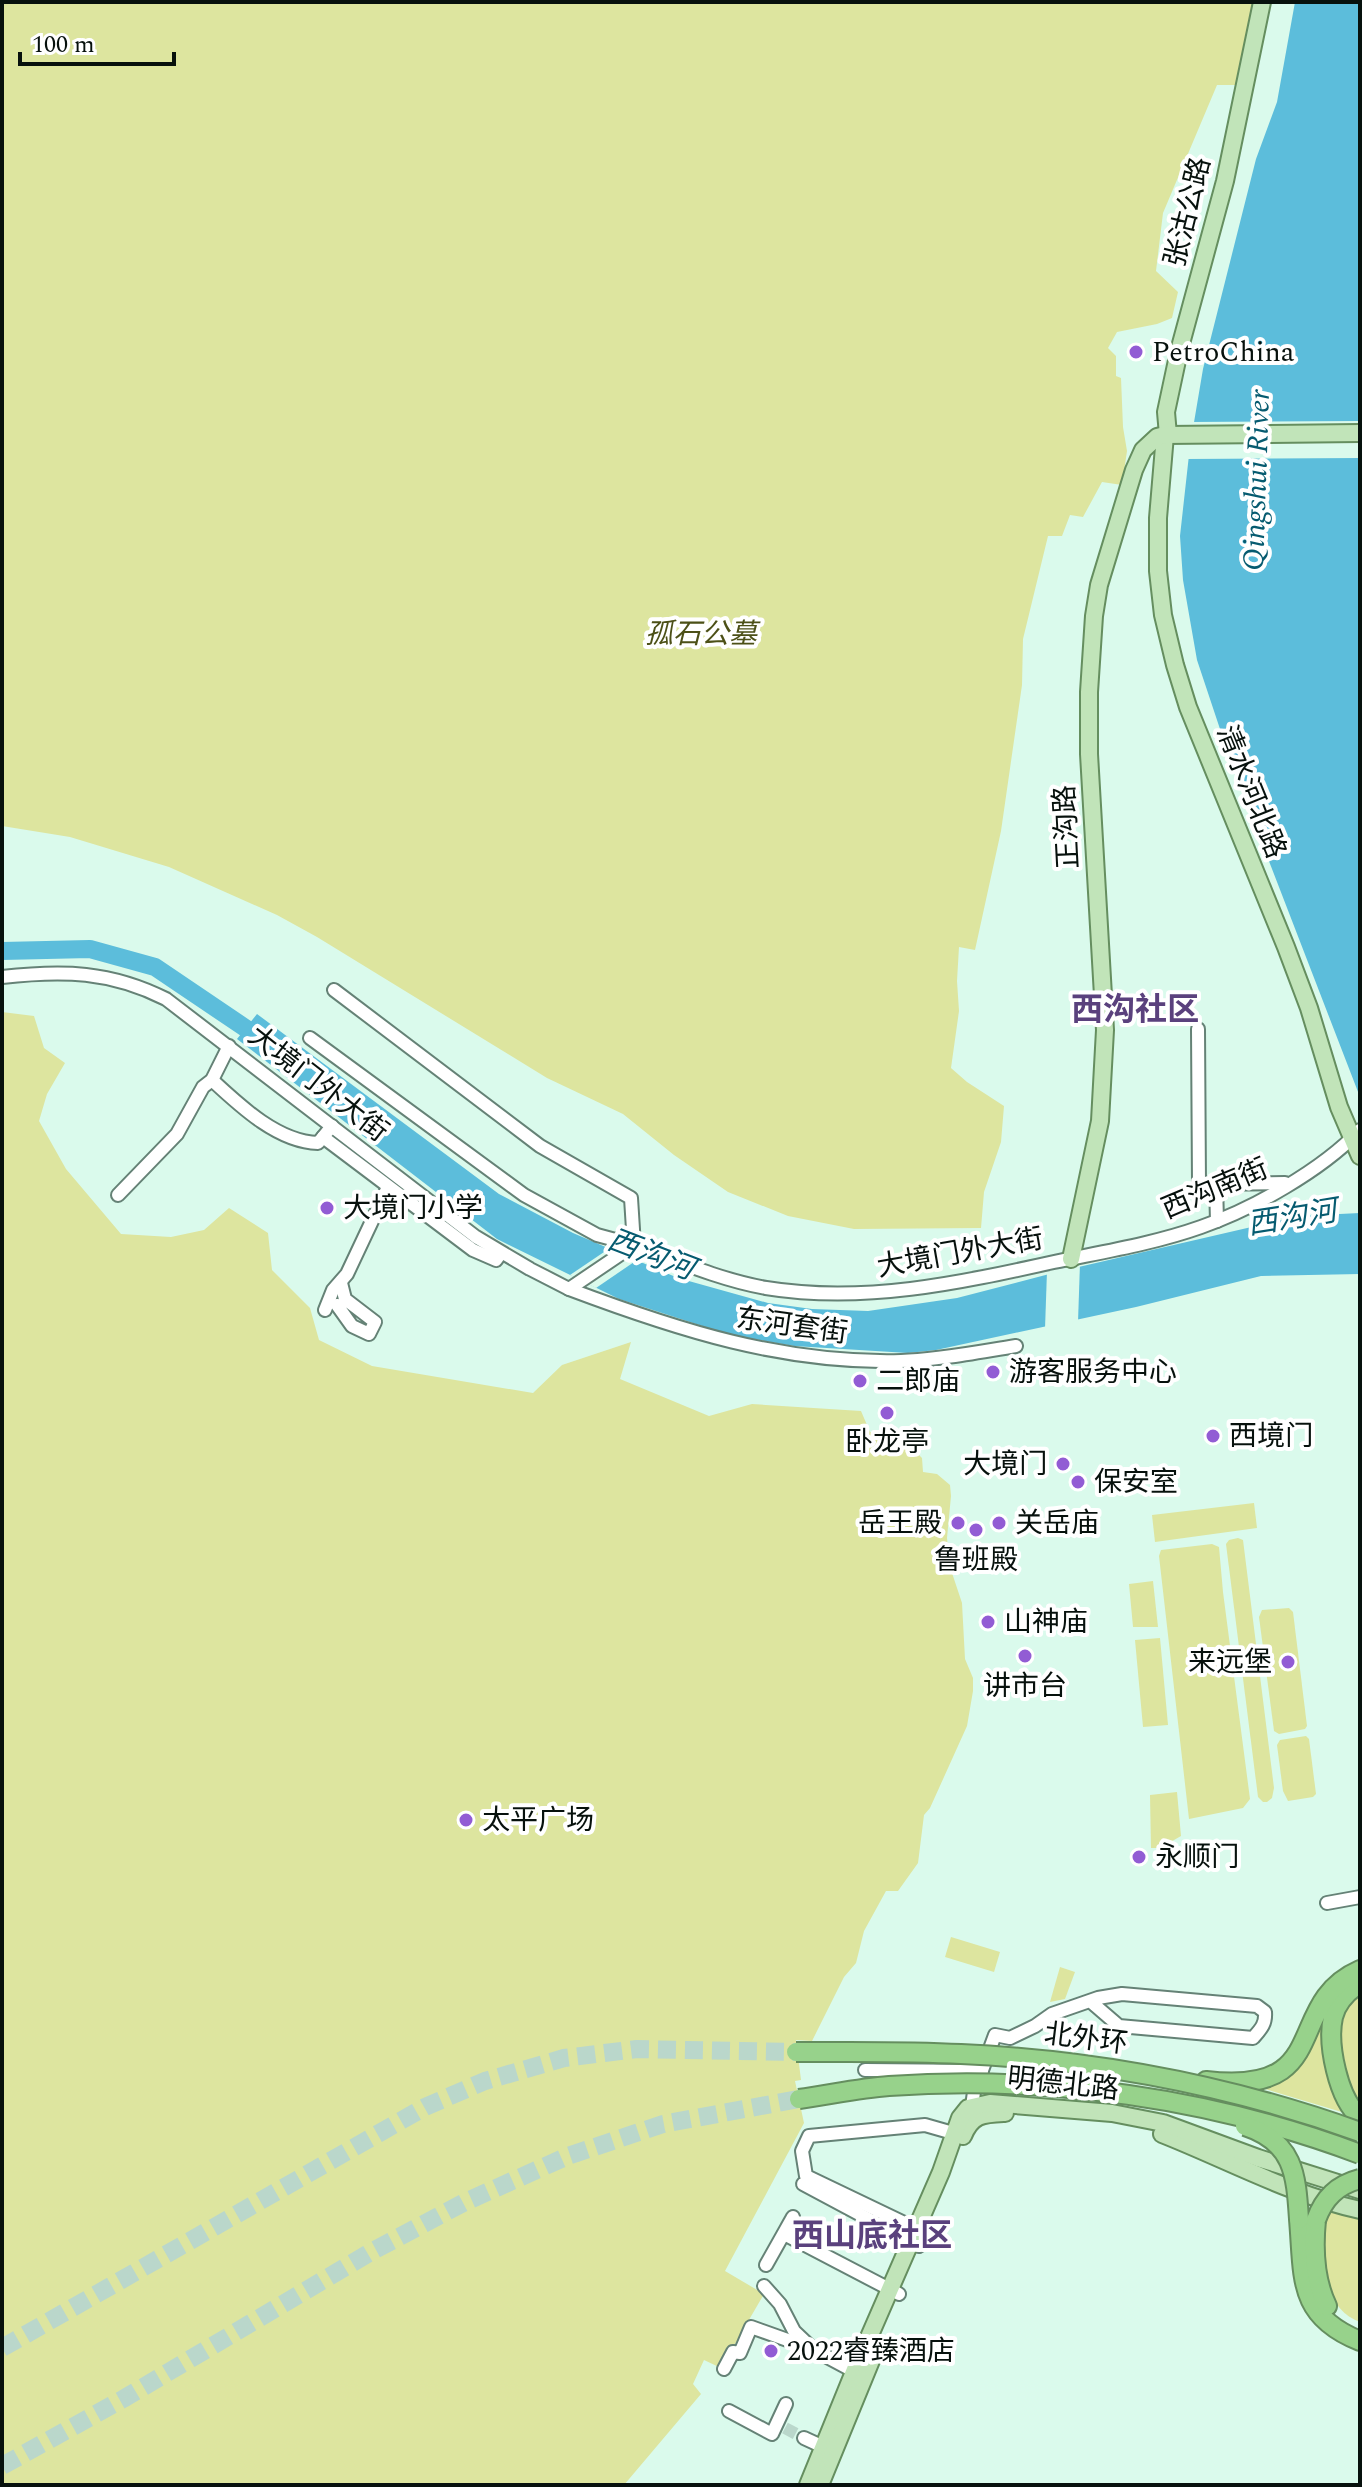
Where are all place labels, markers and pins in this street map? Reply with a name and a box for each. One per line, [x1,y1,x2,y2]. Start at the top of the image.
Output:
place label: PetroChina [1152,331,1295,374]
marker: PetroChina [1127,343,1145,361]
place label: 大境门小学 [343,1187,483,1230]
marker: 大境门小学 [318,1199,336,1217]
place label: 游客服务中心 [1009,1351,1177,1394]
place label: 二郎庙 [876,1360,960,1403]
marker: 游客服务中心 [984,1363,1002,1381]
marker: 二郎庙 [851,1372,869,1390]
marker: 卧龙亭 [878,1404,896,1422]
place label: 西境门 [1229,1415,1313,1458]
place label: 卧龙亭 [845,1421,929,1464]
marker: 西境门 [1204,1427,1222,1445]
place label: 大境门 [963,1443,1047,1486]
marker: 大境门 [1054,1455,1072,1473]
place label: 保安室 [1094,1461,1178,1504]
marker: 保安室 [1069,1473,1087,1491]
place label: 岳王殿 [858,1502,942,1545]
place label: 关岳庙 [1015,1502,1099,1545]
marker: 岳王殿 [949,1514,967,1532]
marker: 关岳庙 [990,1514,1008,1532]
marker: 鲁班殿 [967,1521,985,1539]
place label: 鲁班殿 [934,1539,1018,1582]
place label: 山神庙 [1004,1601,1088,1644]
marker: 山神庙 [979,1613,997,1631]
place label: 来远堡 [1188,1641,1272,1684]
marker: 讲市台 [1016,1647,1034,1665]
marker: 来远堡 [1279,1653,1297,1671]
place label: 讲市台 [983,1665,1067,1708]
place label: 太平广场 [482,1799,594,1842]
marker: 太平广场 [457,1811,475,1829]
place label: 永顺门 [1155,1836,1239,1879]
marker: 永顺门 [1130,1848,1148,1866]
place label: 2022睿臻酒店 [787,2330,955,2373]
marker: 2022睿臻酒店 [762,2342,780,2360]

